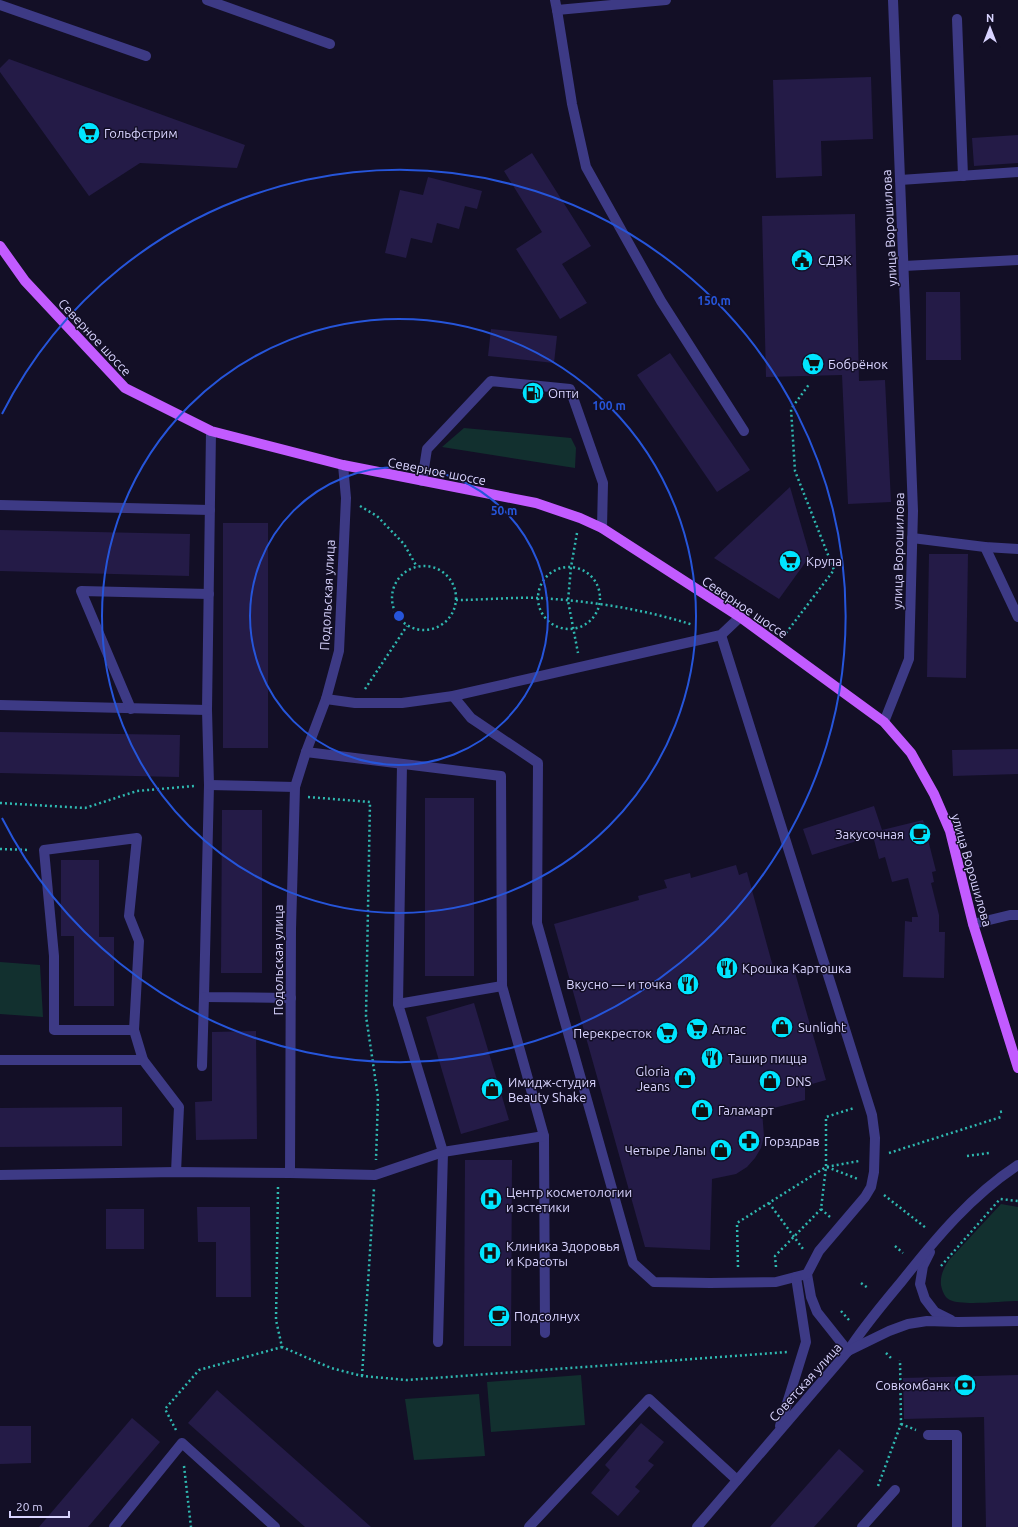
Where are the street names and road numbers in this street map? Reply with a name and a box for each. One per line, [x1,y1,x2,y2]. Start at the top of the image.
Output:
street label: улица Ворошилова [879,169,899,287]
street label: Северное шоссе [56,296,134,378]
street label: Северное шоссе [387,455,487,487]
street label: улица Ворошилова [890,492,906,610]
street label: Подольская улица [317,539,337,651]
street label: Северное шоссе [700,573,790,641]
street label: улица Ворошилова [949,812,995,928]
street label: Подольская улица [271,904,285,1016]
street label: Советская улица [766,1340,844,1424]

